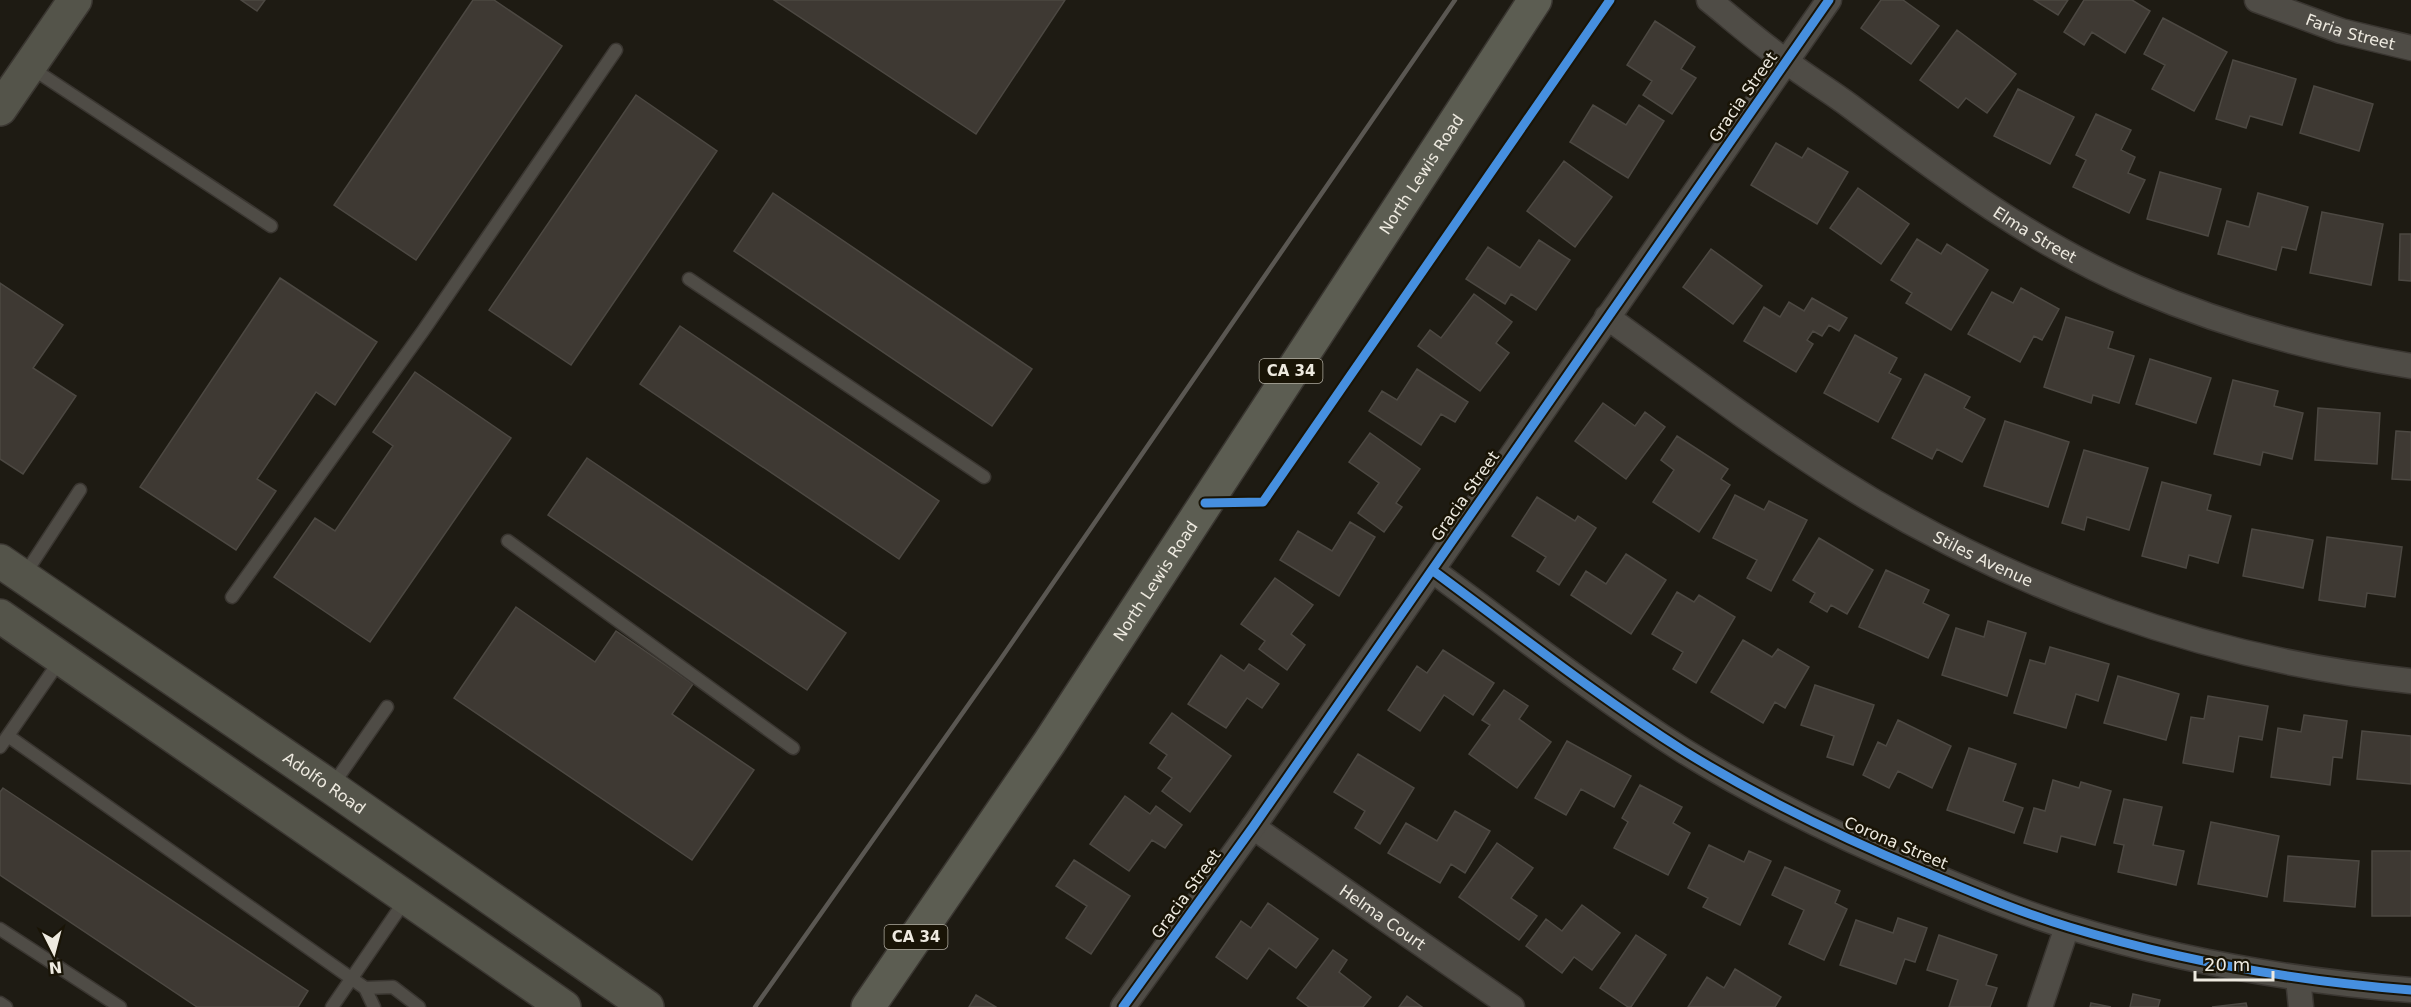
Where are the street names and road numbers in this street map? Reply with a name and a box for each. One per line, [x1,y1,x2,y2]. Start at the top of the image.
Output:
street label: Faria Street [2303,9,2397,53]
street label: Gracia Street [1705,48,1781,146]
street label: North Lewis Road [1375,110,1467,238]
street label: Elma Street [1990,202,2080,267]
road number: CA 34 [1260,359,1322,383]
street label: Gracia Street [1427,447,1503,545]
street label: North Lewis Road [1109,517,1201,644]
street label: Stiles Avenue [1930,527,2036,590]
street label: Adolfo Road [280,748,369,818]
street label: Corona Street [1841,813,1951,873]
street label: Gracia Street [1147,846,1225,942]
street label: Helma Court [1336,881,1430,954]
road number: CA 34 [884,925,948,949]

